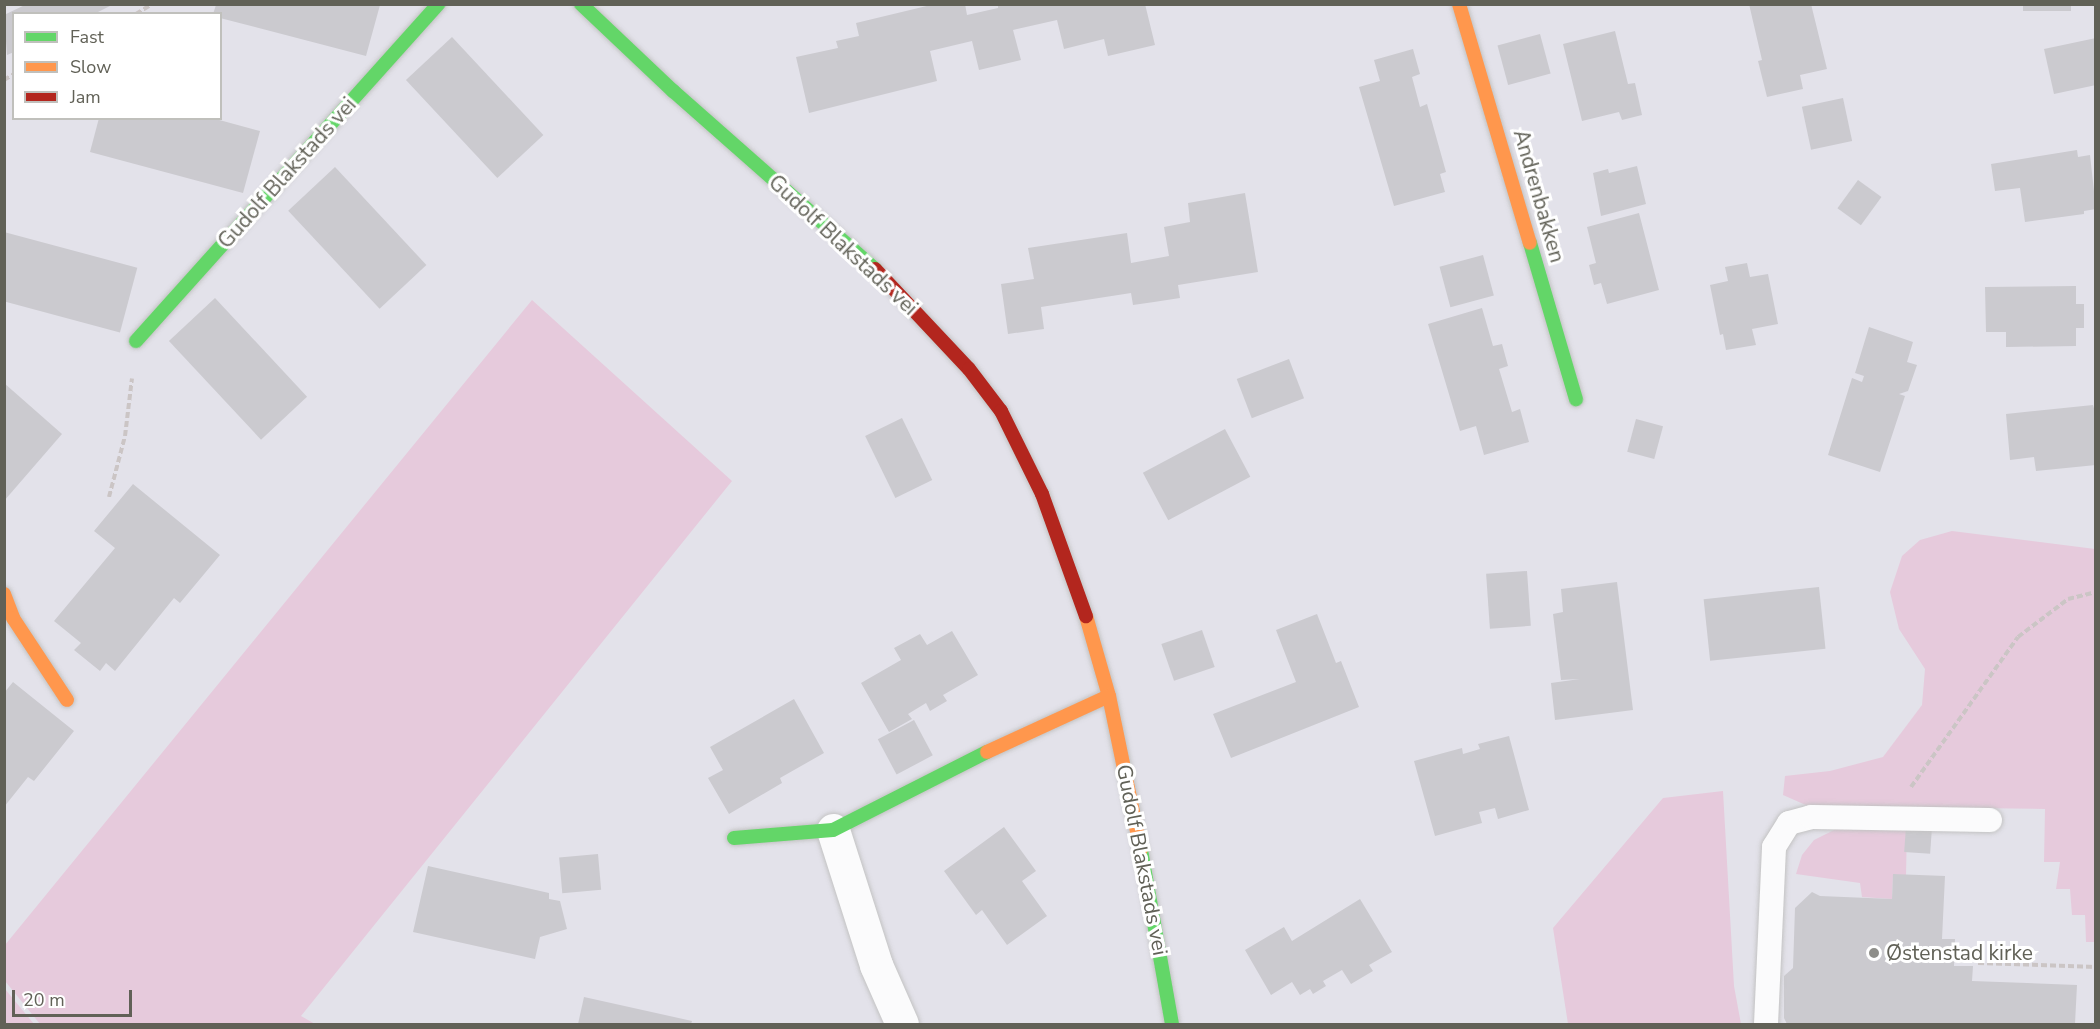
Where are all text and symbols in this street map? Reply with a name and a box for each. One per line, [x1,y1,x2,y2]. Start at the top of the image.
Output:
legend [12,12,222,120]
text: Fast [70,25,104,49]
text: Slow [70,55,111,79]
text: Jam [70,85,101,109]
street label: Gudolf Blakstads vei [213,92,361,254]
street label: Andrenbakken [1508,127,1570,265]
street label: Gudolf Blakstads vei [763,170,923,320]
street label: Gudolf Blakstads vei [1111,762,1173,958]
place label: Østenstad kirke [1886,940,2033,966]
marker: Østenstad kirke [1867,946,1881,960]
scale bar [15,978,135,1016]
text: 20 m [23,988,65,1012]

